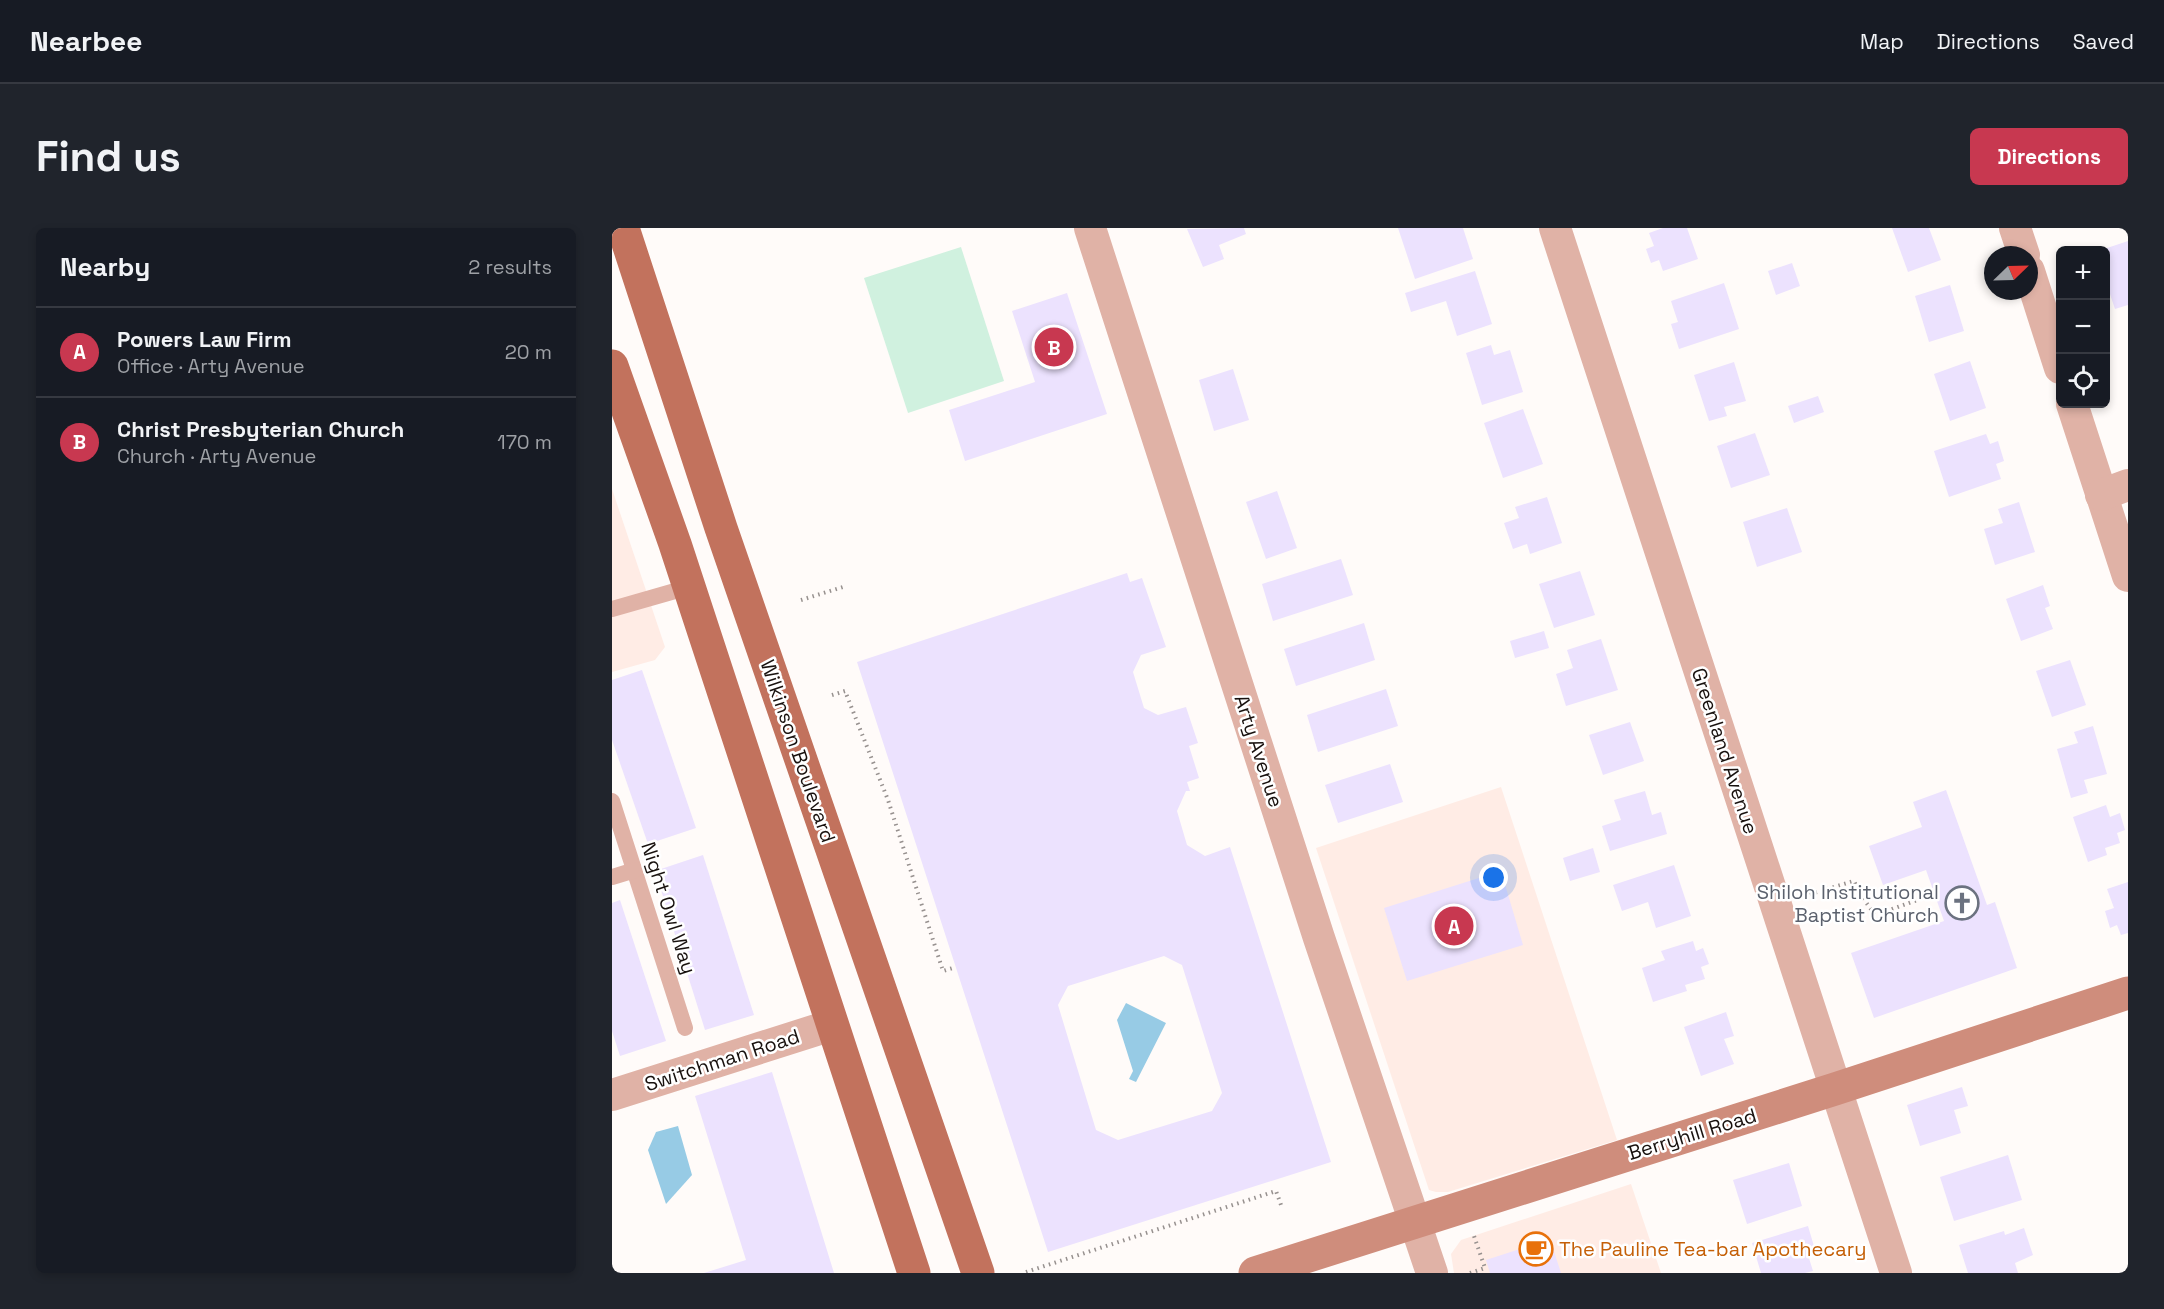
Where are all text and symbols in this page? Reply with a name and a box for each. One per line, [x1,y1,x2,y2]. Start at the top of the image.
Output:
text: Nearbee [30,23,142,59]
text: Map [1860,28,1904,55]
text: Directions [1937,28,2040,55]
text: Saved [2073,28,2134,55]
button: Directions [1970,128,2128,185]
text: Find us [36,130,181,183]
north arrow [1984,246,2038,300]
map controls [2056,246,2110,408]
button: + [2056,246,2110,300]
text: Nearby [60,250,150,284]
text: 2 results [468,254,552,280]
button: − [2056,300,2110,354]
pin: B [1034,324,1074,370]
text: Powers Law Firm [117,325,291,353]
text: A [73,339,86,365]
text: 20 m [505,339,552,365]
text: Office · Arty Avenue [117,353,305,379]
button: locate [2056,354,2110,408]
text: Christ Presbyterian Church [117,415,404,443]
text: B [73,429,86,455]
text: 170 m [497,429,552,455]
text: Church · Arty Avenue [117,443,316,469]
street label: Wilkinson Boulevard [755,656,841,846]
street label: Greenland Avenue [1686,665,1764,837]
street label: Arty Avenue [1229,691,1289,811]
street label: Night Owl Way [635,839,703,977]
your location [1479,863,1508,892]
place label: Shiloh Institutional Baptist Church [1757,879,1939,928]
church icon: Shiloh Institutional Baptist Church [1944,885,1980,921]
pin: A [1434,904,1474,948]
street label: Switchman Road [641,1023,803,1097]
street label: Berryhill Road [1624,1102,1760,1166]
cafe icon: The Pauline Tea-bar Apothecary [1518,1231,1554,1267]
place label: The Pauline Tea-bar Apothecary [1559,1236,1867,1262]

